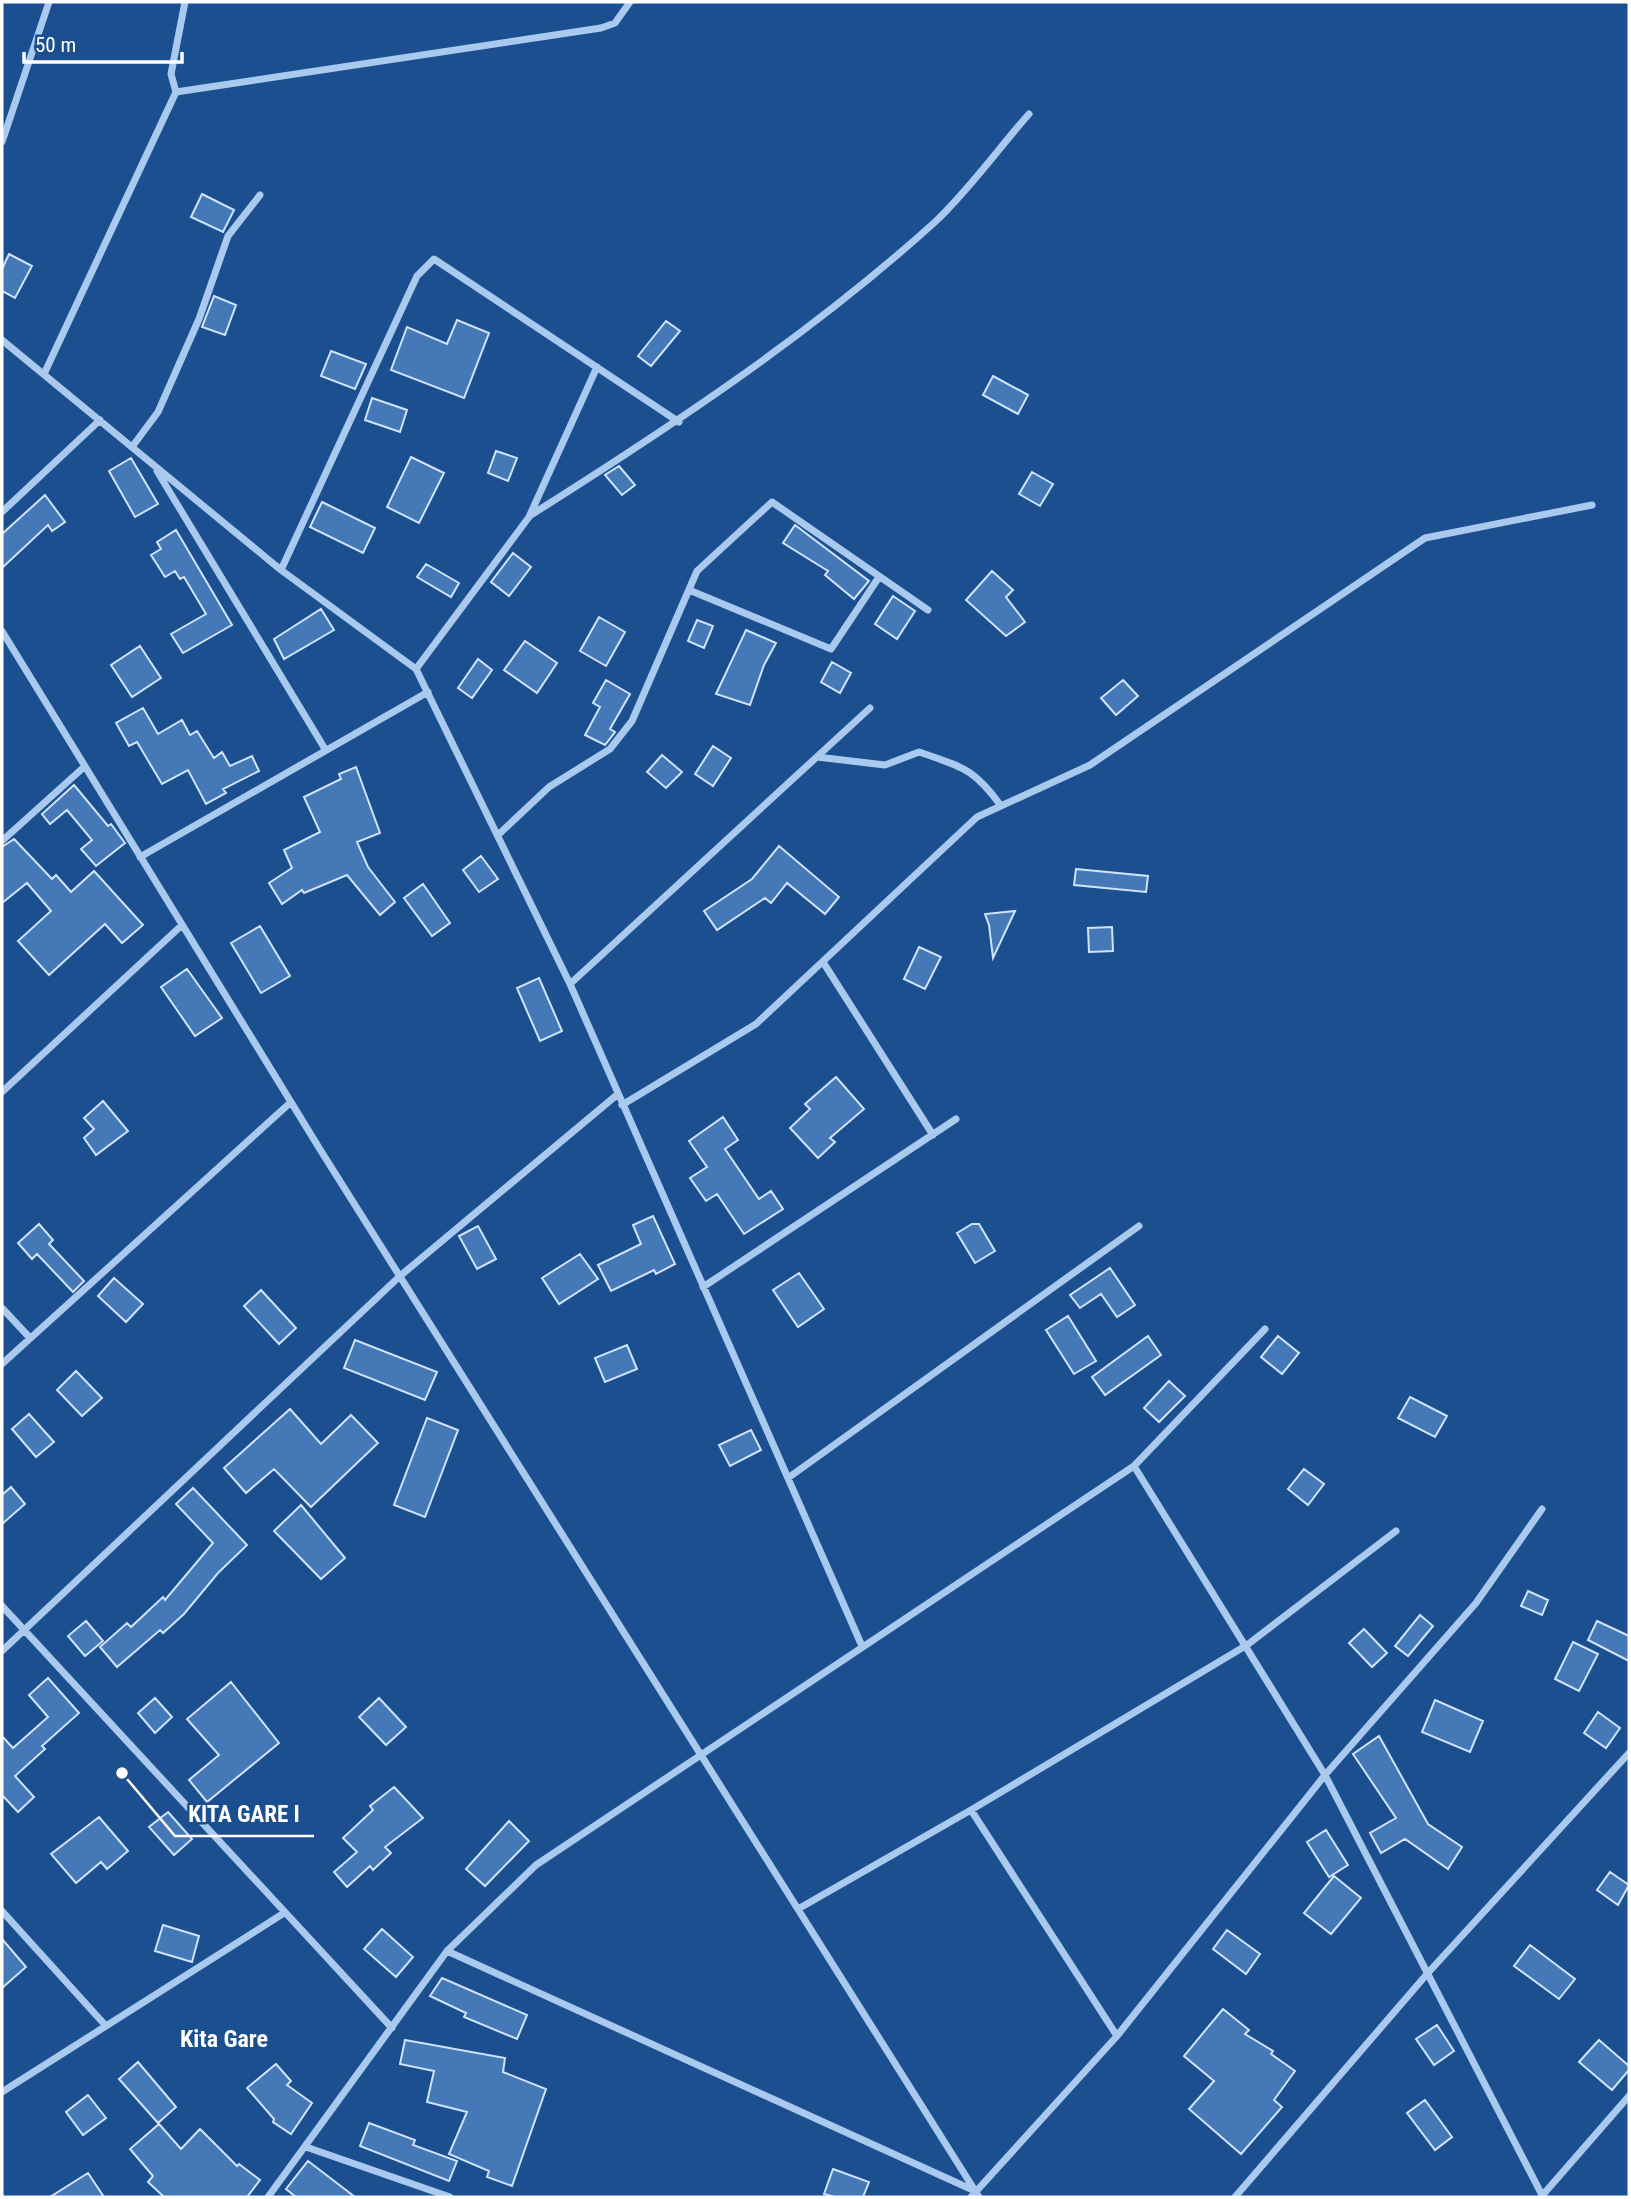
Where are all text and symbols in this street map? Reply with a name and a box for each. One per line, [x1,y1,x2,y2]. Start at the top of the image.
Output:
scale bar [24,21,182,65]
text: 50 m [35,33,76,57]
callout: KITA GARE I [175,1792,314,1836]
text: KITA GARE I [188,1801,300,1828]
district label: Kita Gare [180,2025,268,2053]

